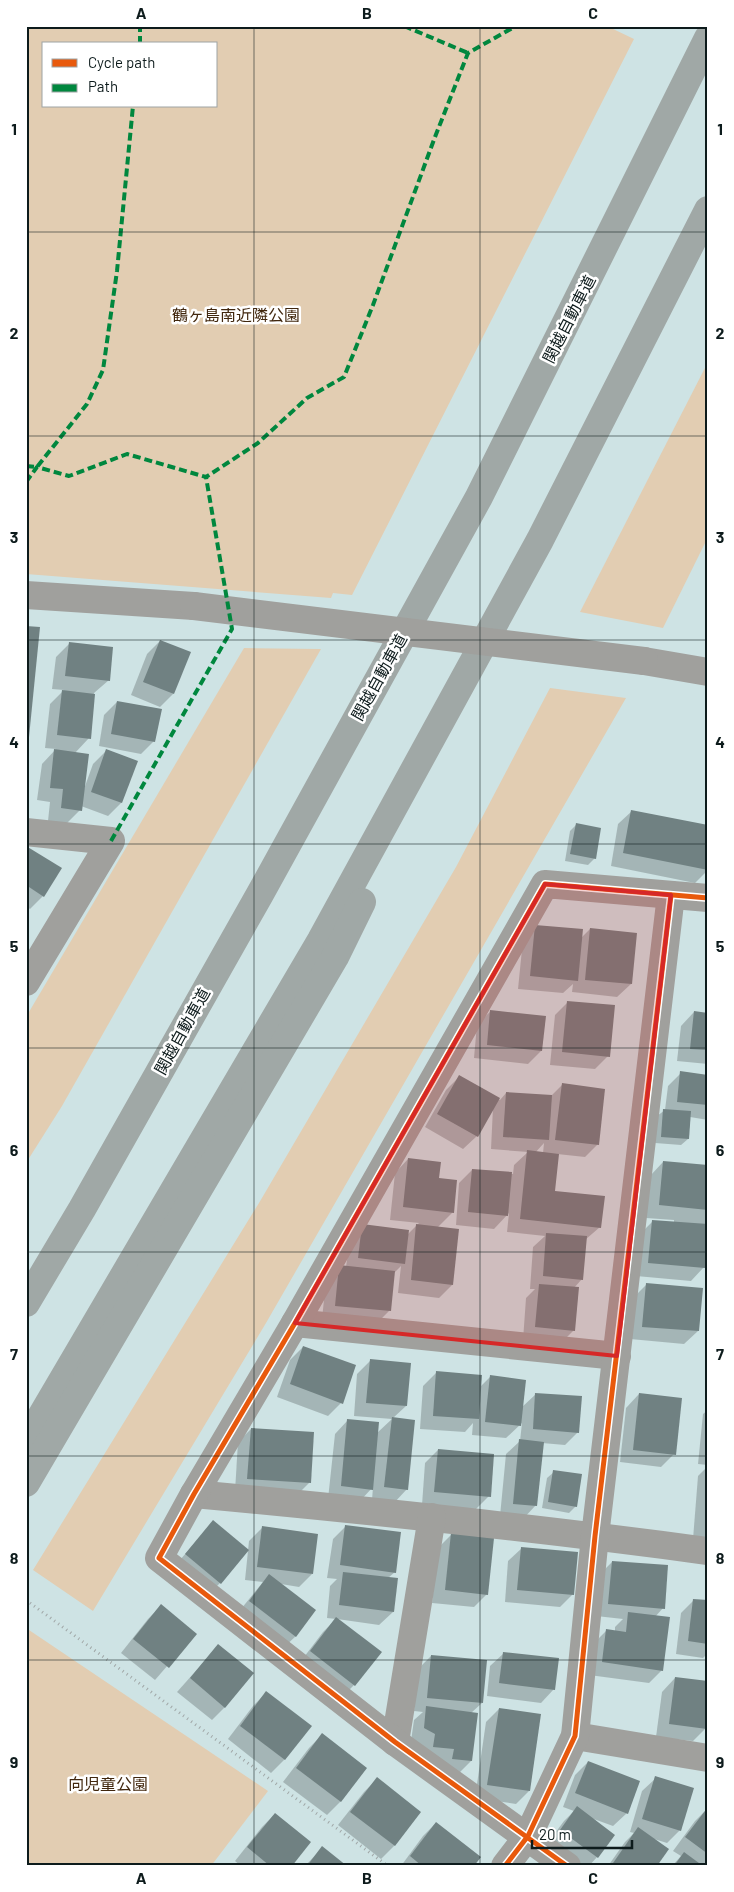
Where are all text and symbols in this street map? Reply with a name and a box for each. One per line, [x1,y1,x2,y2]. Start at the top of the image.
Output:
text: A [136,3,147,22]
text: B [362,3,372,22]
text: C [588,3,598,22]
legend [42,42,218,108]
text: Cycle path [88,53,155,71]
text: Path [88,77,118,95]
text: 1 [11,119,17,138]
text: 1 [717,119,723,138]
street label: 関越自動車道 [538,272,599,366]
park label: 鶴ヶ島南近隣公園 [172,305,300,324]
text: 2 [10,323,19,342]
text: 2 [716,323,725,342]
text: 3 [10,527,18,546]
text: 3 [716,527,724,546]
street label: 関越自動車道 [347,630,410,723]
text: 4 [9,732,19,751]
text: 4 [715,732,725,751]
text: 5 [10,936,19,955]
text: 5 [716,936,725,955]
street label: 関越自動車道 [150,984,213,1077]
text: 6 [10,1140,19,1159]
text: 6 [716,1140,725,1159]
text: 7 [10,1344,18,1363]
text: 7 [716,1344,724,1363]
text: 8 [10,1548,19,1567]
text: 8 [716,1548,725,1567]
text: 9 [10,1752,18,1771]
text: 9 [716,1752,724,1771]
park label: 向児童公園 [68,1774,148,1793]
scale bar [532,1817,632,1849]
text: 20 m [539,1825,571,1843]
text: A [136,1868,147,1887]
text: B [362,1868,372,1887]
text: C [588,1868,598,1887]

